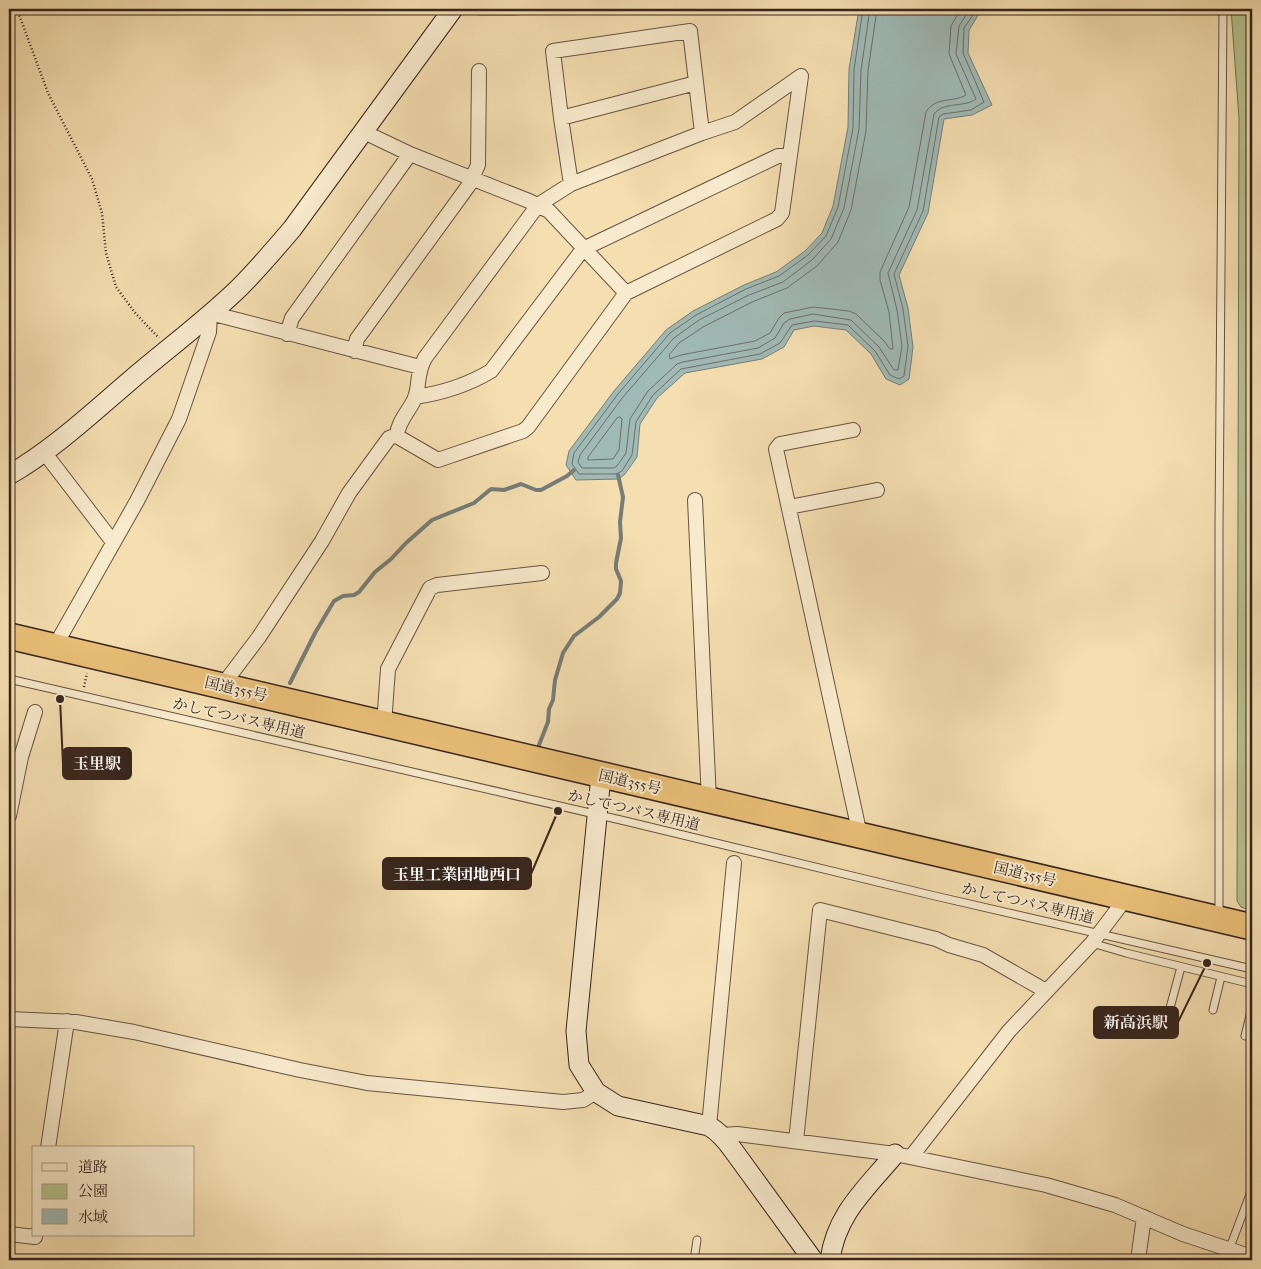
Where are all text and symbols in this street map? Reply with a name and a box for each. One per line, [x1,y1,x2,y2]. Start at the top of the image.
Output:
street label: 国道355号 [203,673,269,705]
street label: かしてつバス専用道 [171,694,307,742]
callout: 玉里駅 [63,748,131,779]
text: 玉里駅 [73,754,121,773]
street label: 国道355号 [597,766,663,798]
street label: かしてつバス専用道 [566,786,702,834]
callout: 玉里工業団地西口 [383,858,531,889]
street label: 国道355号 [992,858,1058,890]
text: 玉里工業団地西口 [393,865,521,884]
street label: かしてつバス専用道 [960,879,1096,927]
callout: 新高浜駅 [1094,1007,1178,1038]
text: 新高浜駅 [1103,1013,1168,1032]
legend [32,1146,195,1236]
text: 道路 [78,1158,108,1176]
text: 公園 [78,1182,108,1200]
text: 水域 [78,1208,108,1226]

